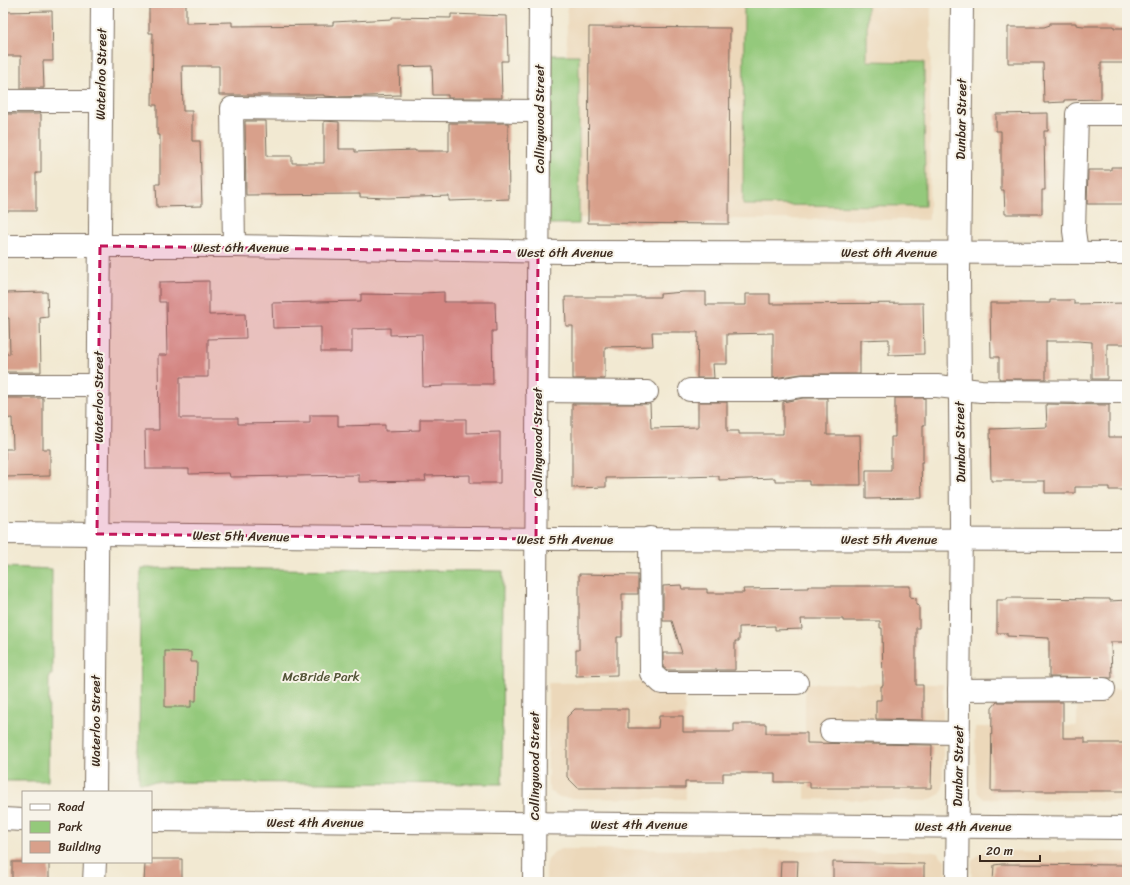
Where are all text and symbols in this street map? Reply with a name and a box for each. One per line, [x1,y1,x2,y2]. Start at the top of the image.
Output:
street label: Waterloo Street [89,27,113,120]
street label: Collingwood Street [528,64,551,173]
street label: Dunbar Street [949,77,973,160]
street label: West 6th Avenue [193,236,289,259]
street label: West 6th Avenue [517,241,613,264]
street label: West 6th Avenue [841,241,937,264]
street label: Waterloo Street [87,350,110,443]
street label: Collingwood Street [526,387,549,496]
street label: Dunbar Street [948,400,972,483]
street label: West 5th Avenue [192,524,290,548]
street label: West 5th Avenue [517,528,613,551]
street label: West 5th Avenue [841,528,937,551]
park label: McBride Park [282,665,360,688]
street label: Waterloo Street [84,674,107,767]
street label: Collingwood Street [523,711,546,820]
street label: Dunbar Street [946,724,970,807]
legend [22,791,152,863]
text: Road [58,796,85,818]
street label: West 4th Avenue [267,811,363,834]
street label: West 4th Avenue [591,813,687,836]
street label: West 4th Avenue [915,815,1011,838]
text: Park [58,816,83,838]
text: Building [58,836,101,858]
scale bar [980,837,1040,863]
text: 20 m [986,840,1013,862]

